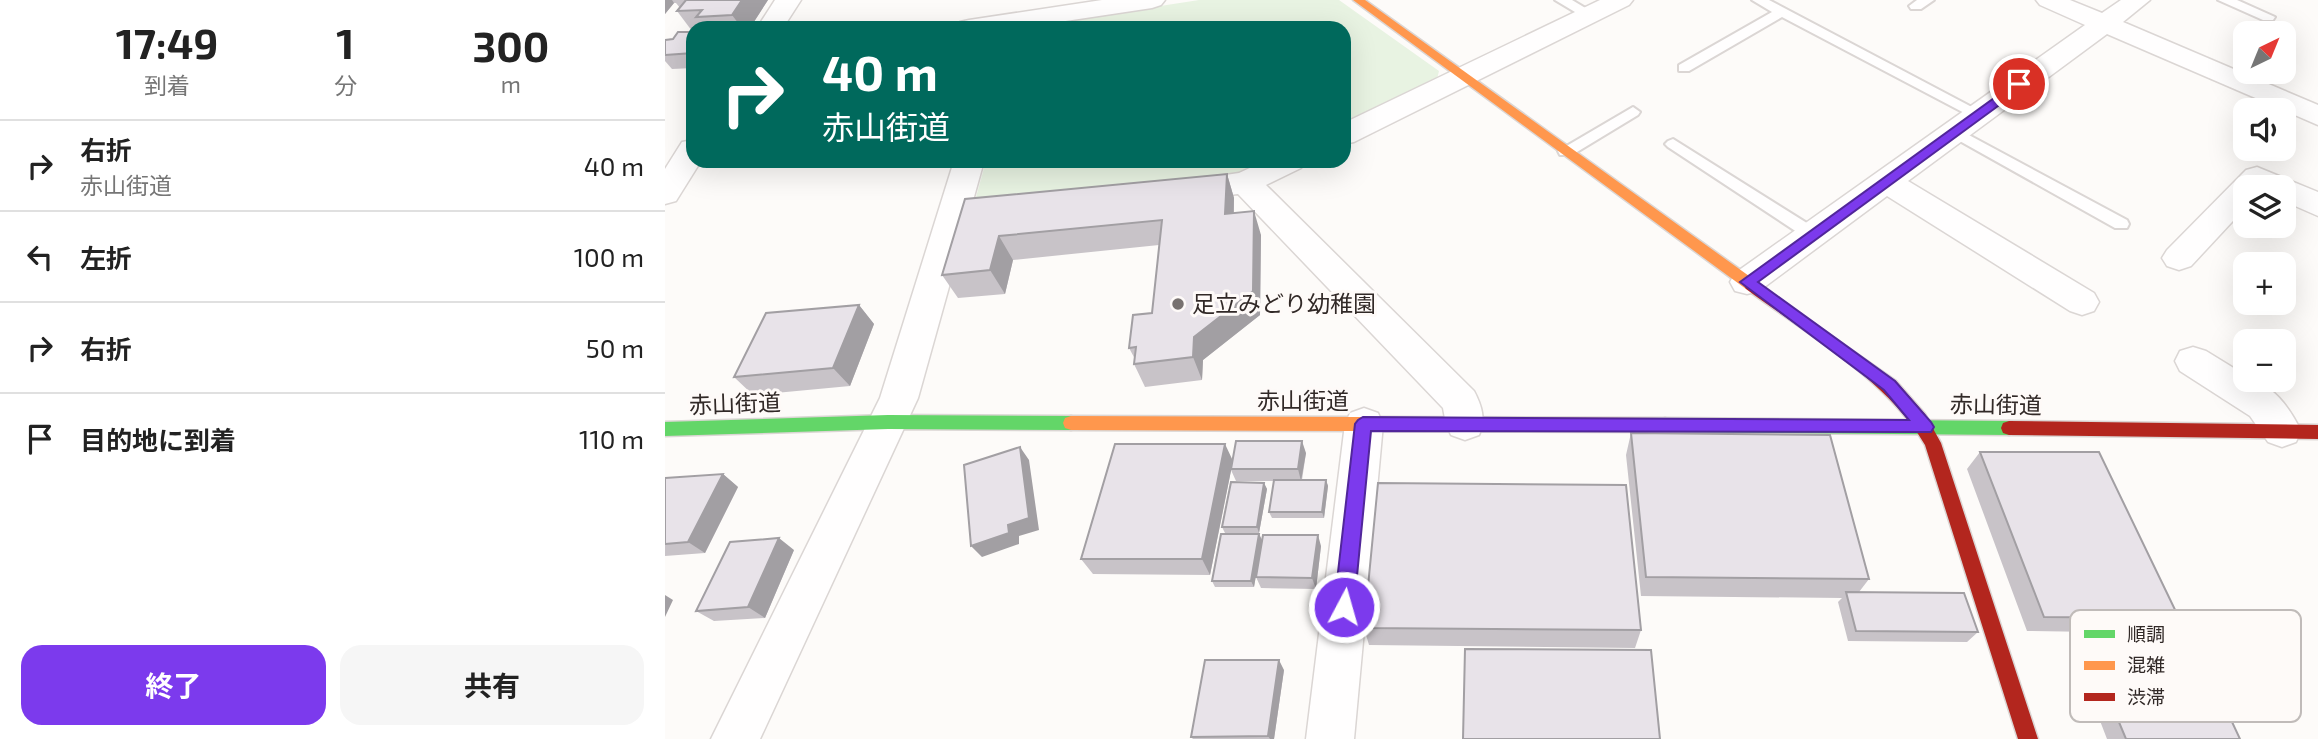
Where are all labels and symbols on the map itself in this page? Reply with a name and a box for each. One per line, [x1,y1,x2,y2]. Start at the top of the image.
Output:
north arrow [2233,21,2296,84]
pin [1989,54,2049,114]
place label: 足立みどり幼稚園 [1192,289,1376,317]
marker: 足立みどり幼稚園 [1170,296,1186,312]
street label: 赤山街道 [1257,386,1349,414]
street label: 赤山街道 [689,387,781,419]
street label: 赤山街道 [1950,389,2042,419]
position arrow [1307,570,1381,644]
legend [2070,610,2301,722]
text: 順調 [2127,622,2165,645]
text: 混雑 [2127,653,2165,676]
text: 渋滞 [2127,685,2165,708]

